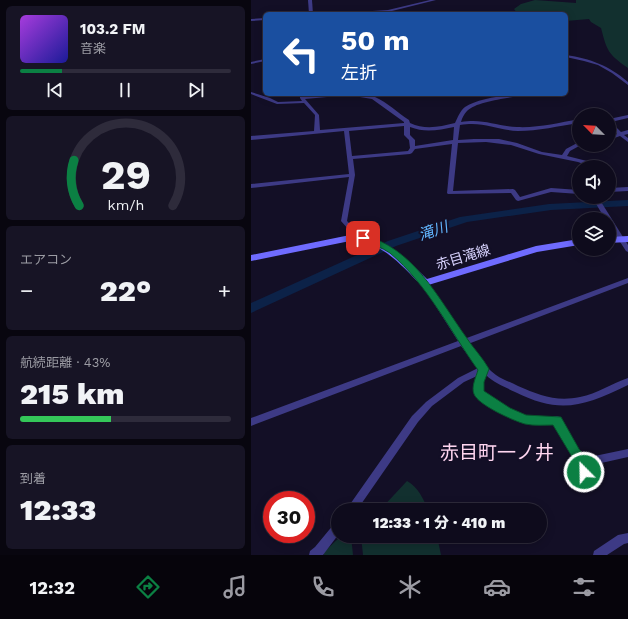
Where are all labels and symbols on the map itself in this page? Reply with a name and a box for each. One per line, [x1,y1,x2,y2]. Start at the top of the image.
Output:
north arrow [572,108,616,152]
water label: 滝川 [416,217,452,244]
pin [346,221,380,255]
street label: 赤目滝線 [434,241,492,273]
district label: 赤目町一ノ井 [440,441,554,464]
position arrow [563,451,605,493]
speed limit sign: 30 [263,491,315,543]

